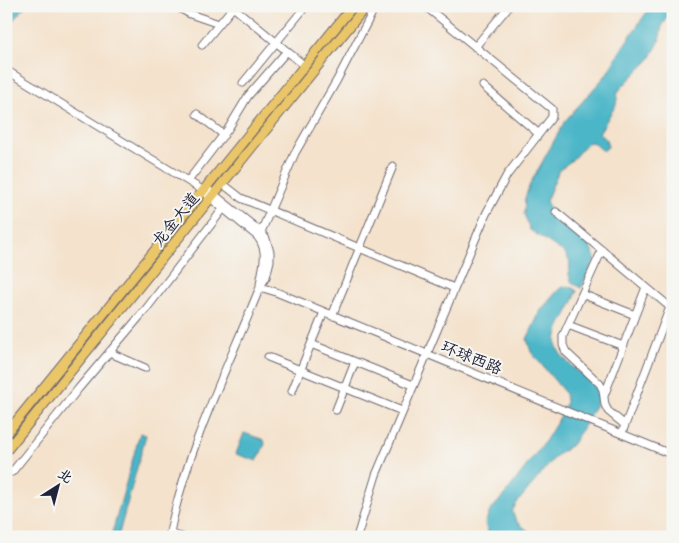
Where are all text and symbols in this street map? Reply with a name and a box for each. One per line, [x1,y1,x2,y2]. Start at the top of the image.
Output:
street label: 龙金大道 [148,188,204,251]
street label: 环球西路 [438,337,505,379]
north arrow [32,460,82,510]
text: 北 [55,465,76,487]

